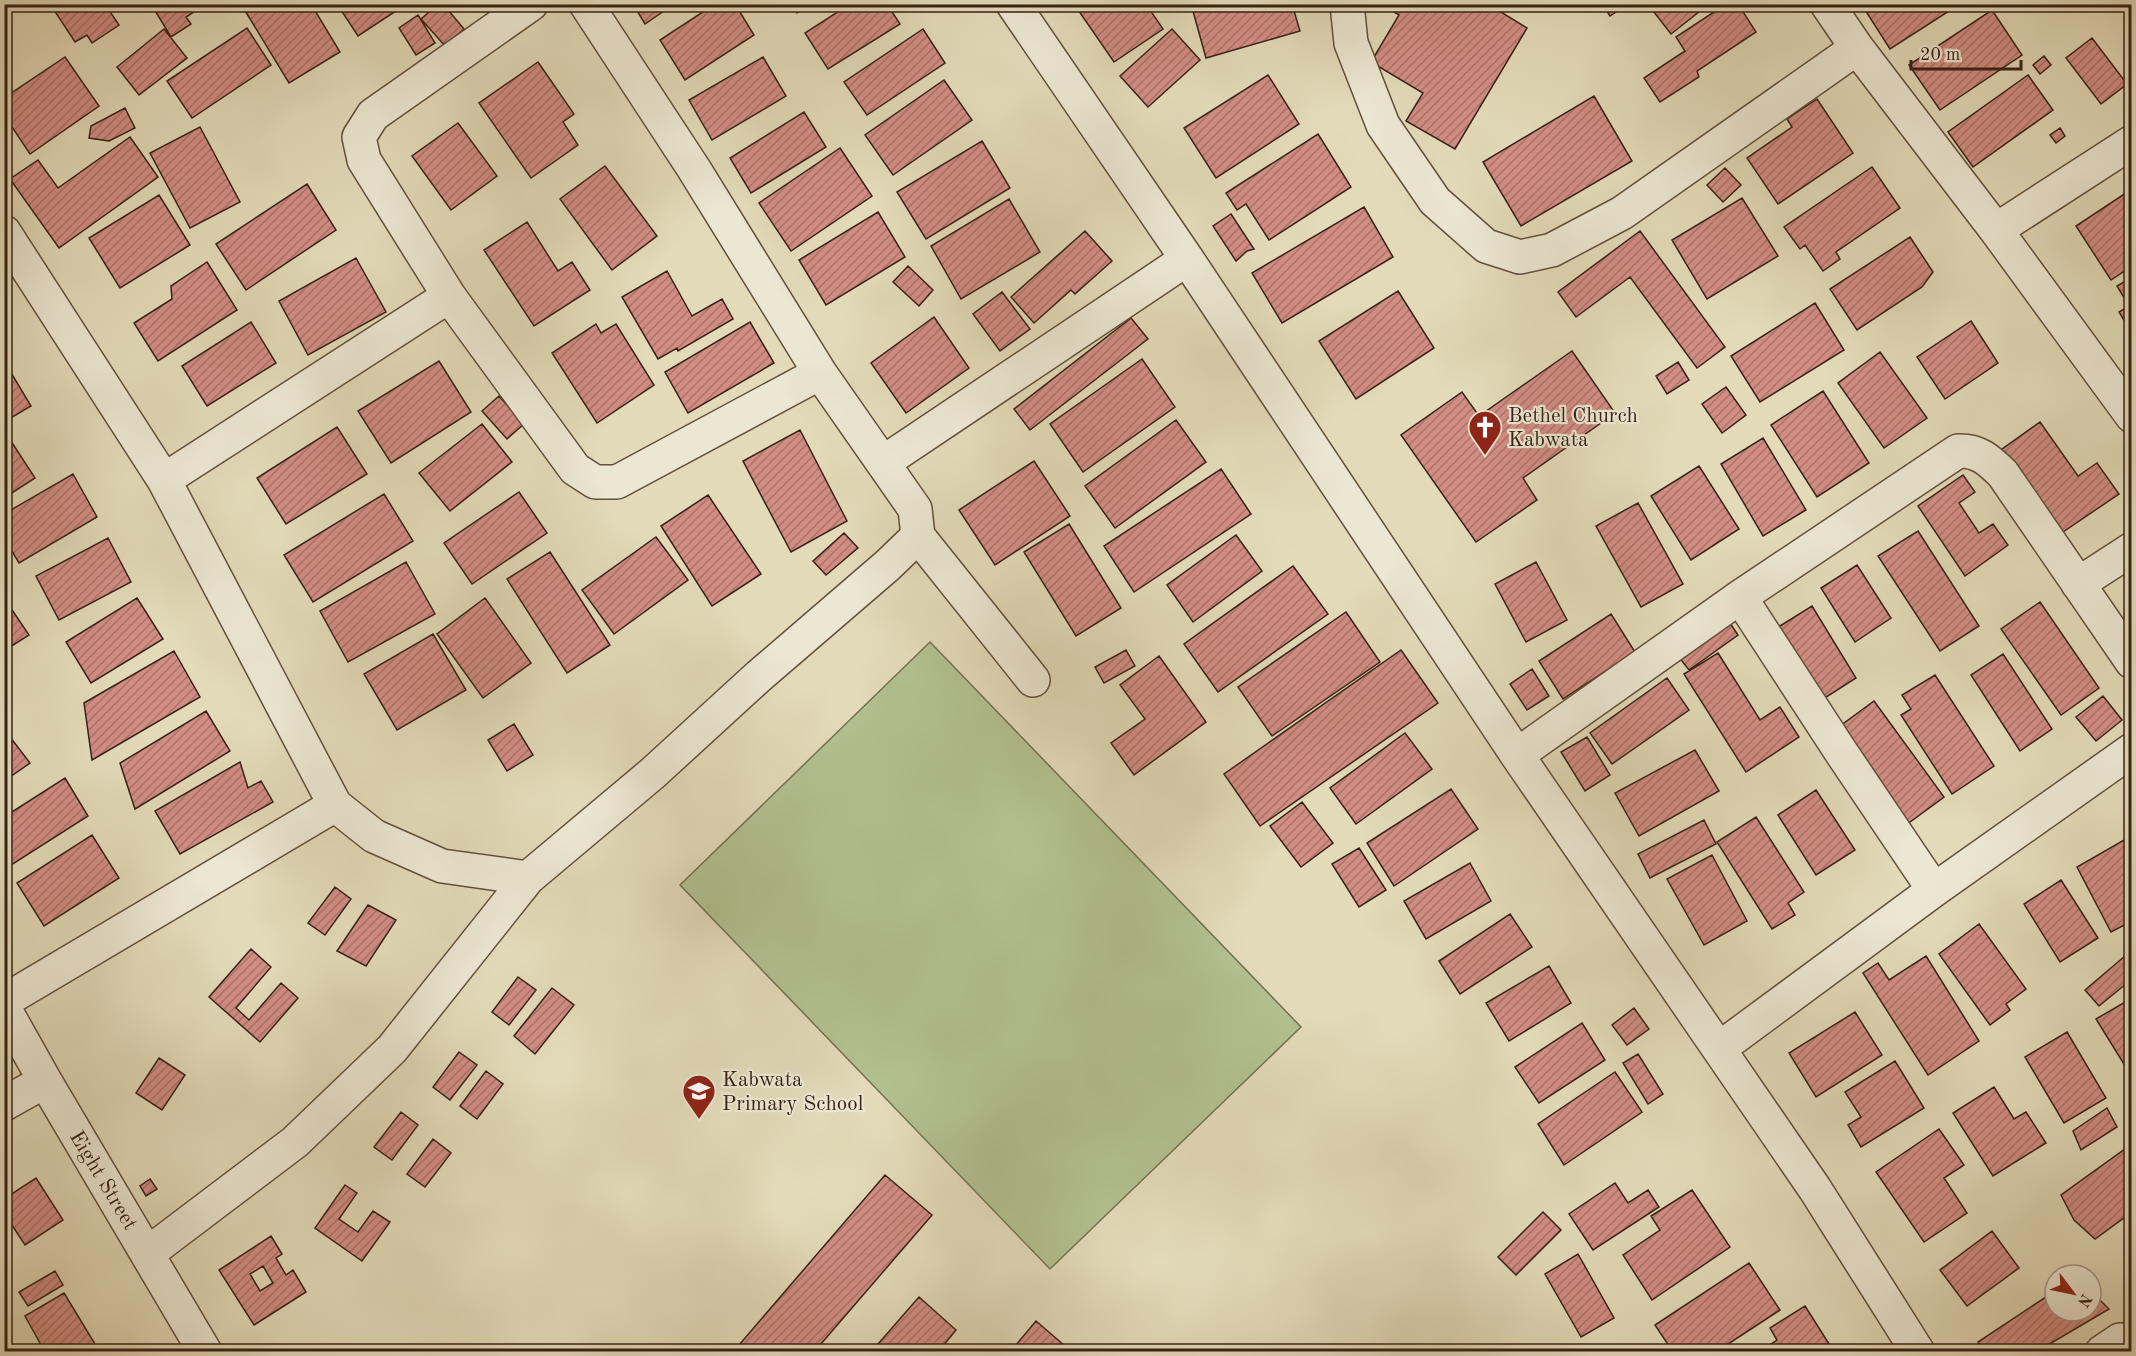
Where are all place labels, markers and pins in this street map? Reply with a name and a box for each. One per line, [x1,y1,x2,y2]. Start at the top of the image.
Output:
place label: Bethel Church Kabwata [1508,406,1638,451]
church icon: Bethel Church Kabwata [1467,409,1503,456]
place label: Kabwata Primary School [722,1070,864,1115]
school or university icon: Kabwata Primary School [681,1073,717,1120]

